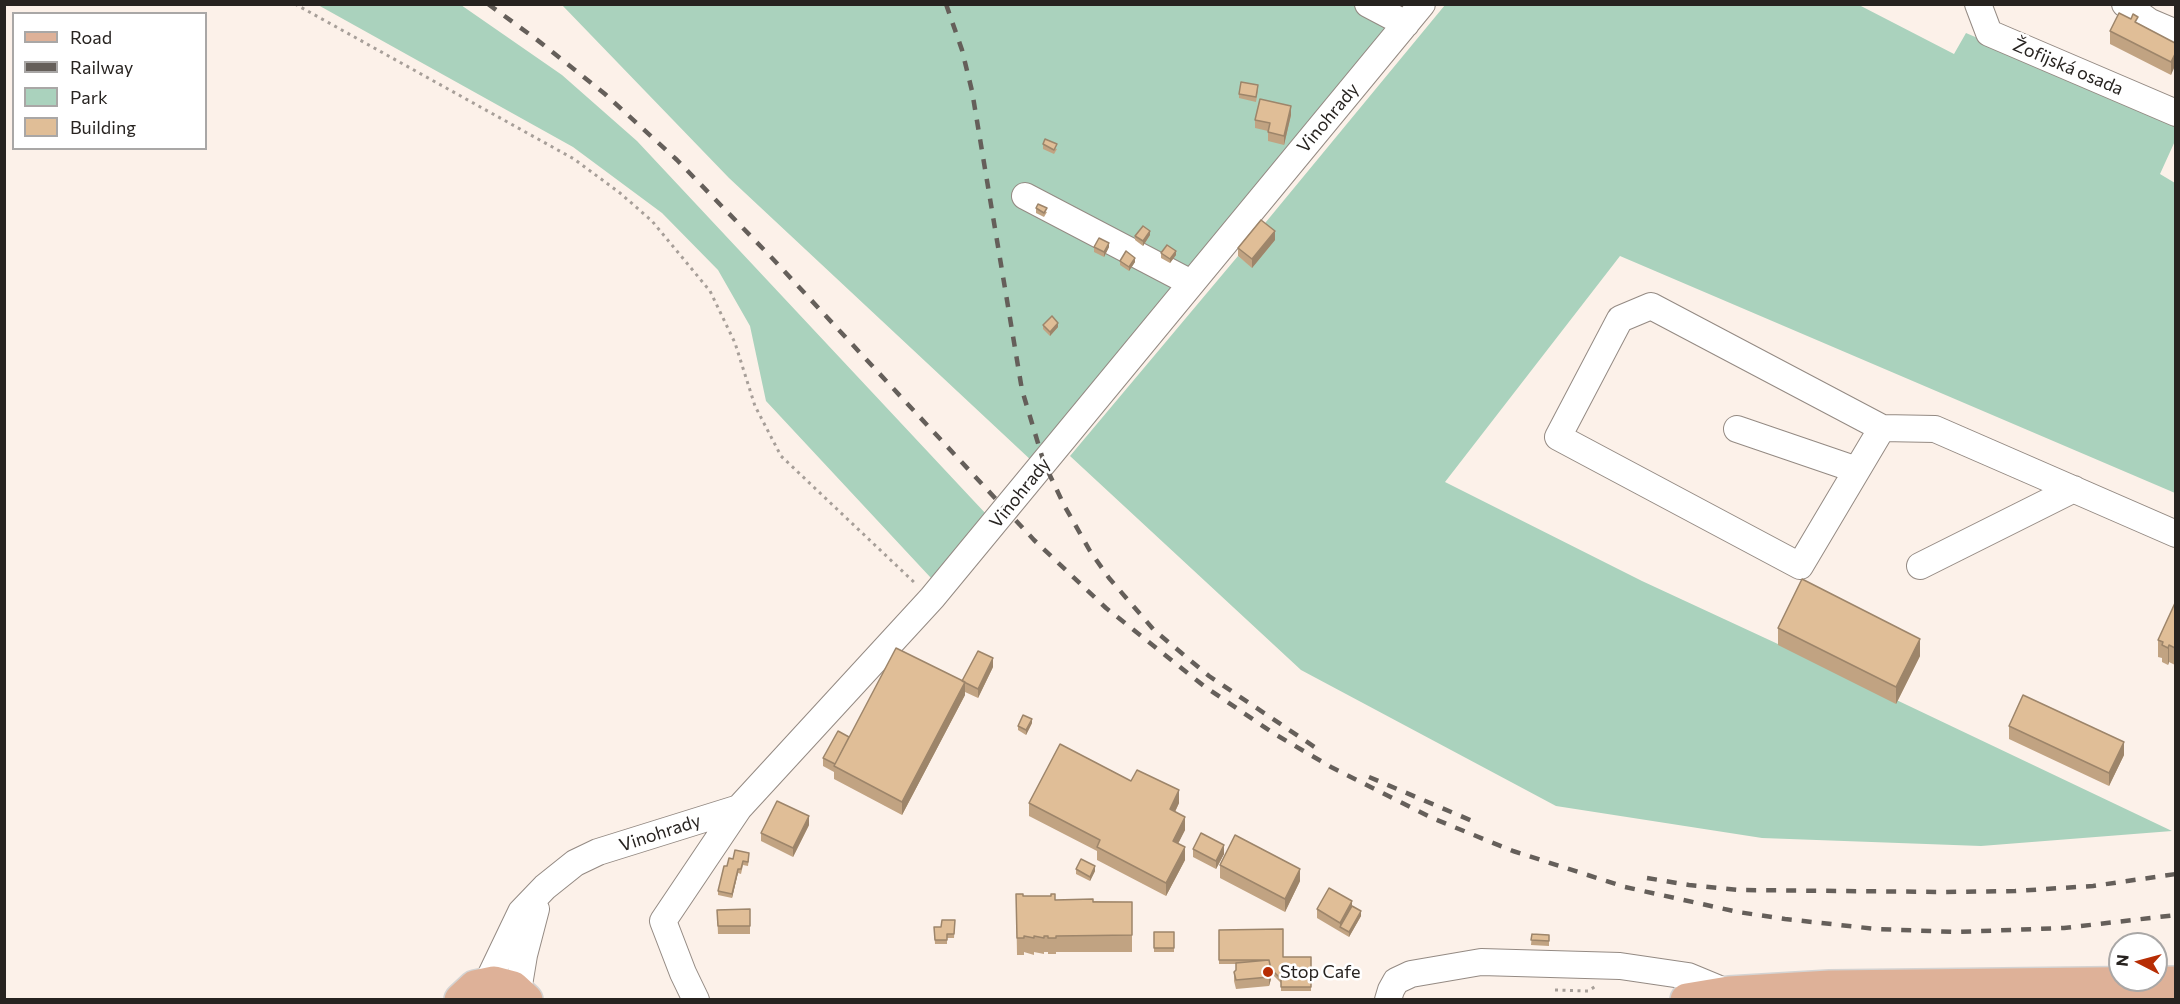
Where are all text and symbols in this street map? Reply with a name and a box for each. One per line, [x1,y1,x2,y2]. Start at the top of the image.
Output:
legend [12,12,207,150]
text: Road [70,26,112,48]
street label: Žofijská osada [2010,34,2126,100]
text: Railway [70,56,133,78]
street label: Vinohrady [1293,79,1363,157]
text: Park [70,86,108,108]
text: Building [70,116,136,138]
street label: Vinohrady [985,453,1055,533]
street label: Vinohrady [616,810,704,856]
north arrow [2108,932,2168,992]
text: N [2112,953,2132,967]
place label: Stop Cafe [1280,961,1360,983]
marker: Stop Cafe [1261,965,1275,979]

